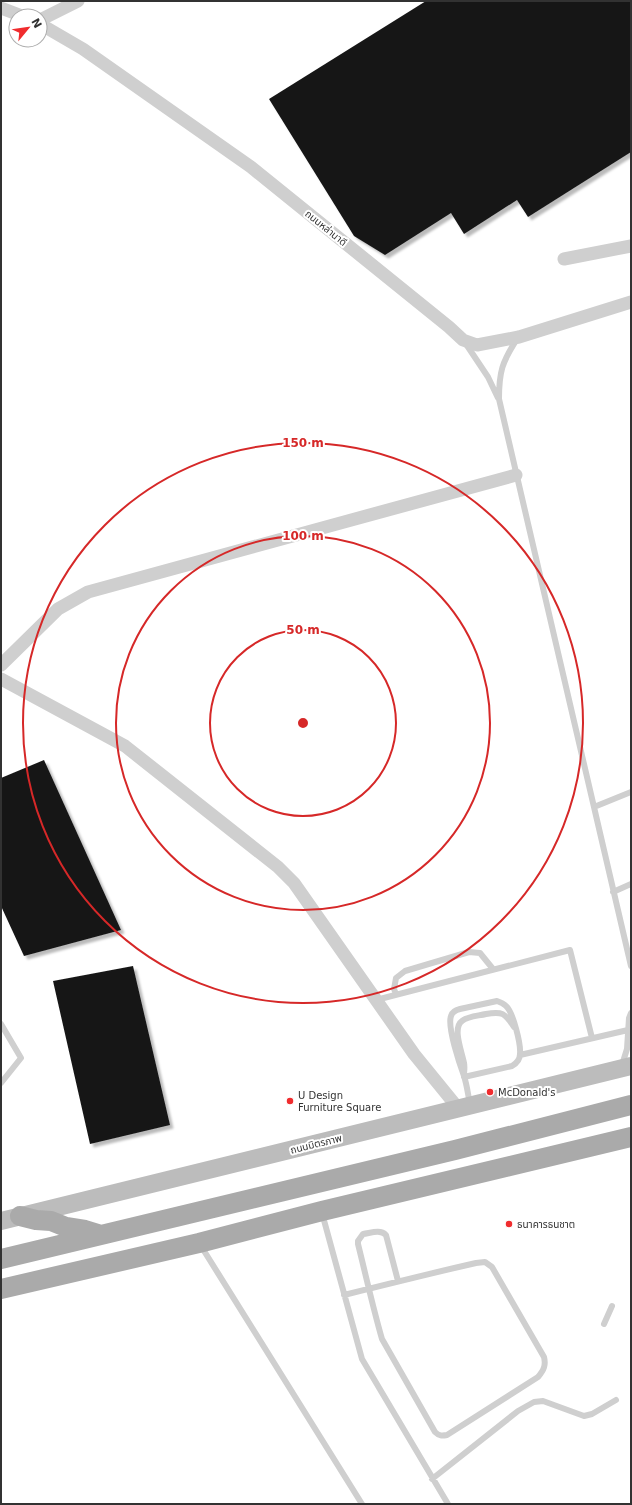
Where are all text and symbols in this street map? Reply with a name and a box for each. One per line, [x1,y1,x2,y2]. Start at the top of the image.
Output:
north arrow [8,8,48,48]
text: N [28,16,44,31]
street label: ถนนหล่านาดี [303,207,350,248]
text: 150 m [282,436,324,450]
text: 100 m [282,529,324,543]
text: 50 m [286,623,320,637]
centre of rings [296,716,310,730]
marker: McDonald's [485,1087,495,1097]
place label: McDonald's [498,1087,556,1098]
place label: U Design Furniture Square [298,1090,381,1113]
marker: U Design Furniture Square [285,1096,295,1106]
street label: ถนนมิตรภาพ [289,1132,343,1156]
marker: ธนาคารธนชาต [504,1219,514,1229]
place label: ธนาคารธนชาต [517,1219,575,1230]

